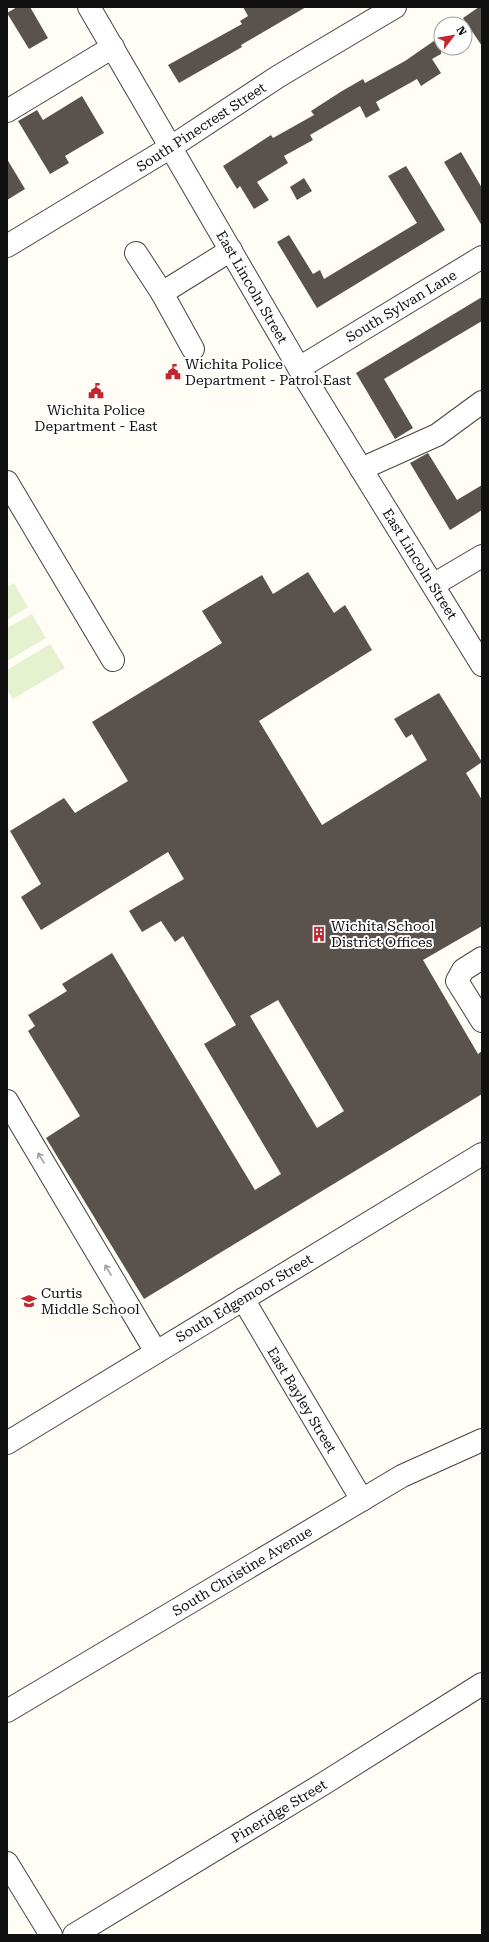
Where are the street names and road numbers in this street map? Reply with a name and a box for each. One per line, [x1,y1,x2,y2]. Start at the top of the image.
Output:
street label: South Pinecrest Street [133,79,269,175]
street label: East Lincoln Street [213,228,291,346]
street label: South Sylvan Lane [343,266,460,345]
street label: East Lincoln Street [379,506,461,622]
street label: South Edgemoor Street [173,1251,315,1345]
street label: East Bayley Street [264,1344,340,1456]
street label: South Christine Avenue [169,1523,315,1619]
street label: Pineridge Street [228,1776,330,1846]

